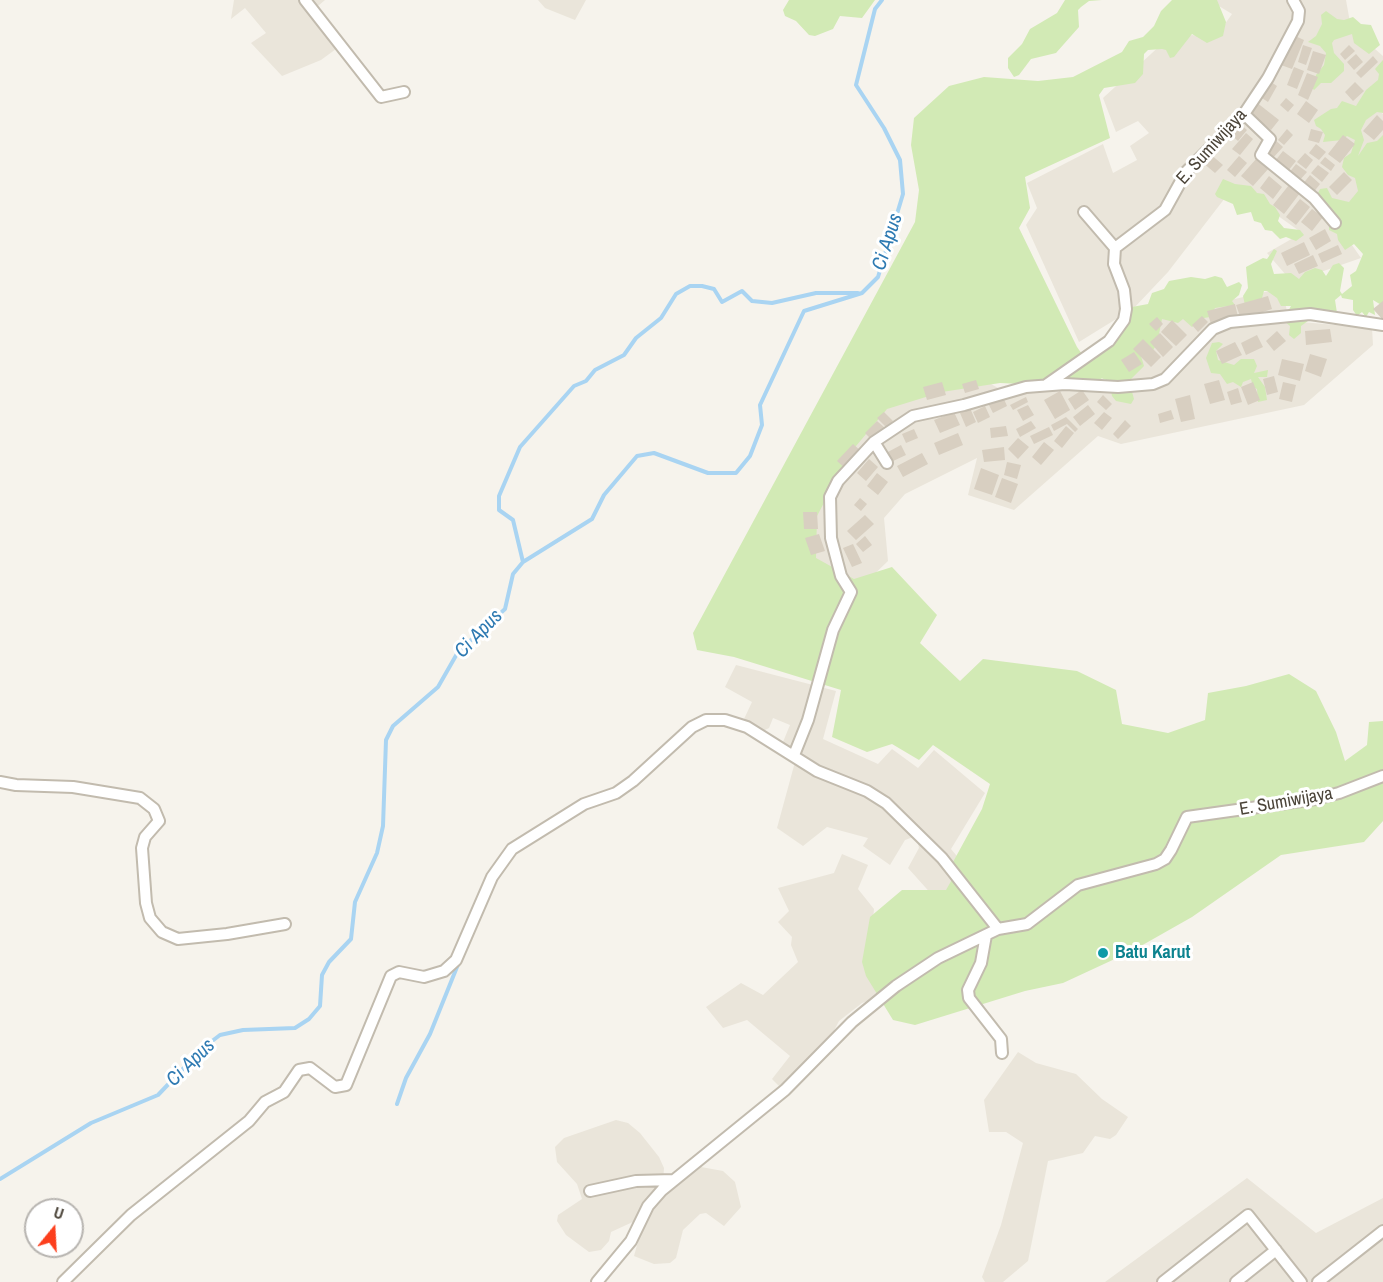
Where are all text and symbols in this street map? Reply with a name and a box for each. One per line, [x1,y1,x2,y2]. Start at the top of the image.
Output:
street label: E. Sumiwijaya [1172,105,1252,189]
water label: Ci Apus [868,211,908,273]
water label: Ci Apus [450,605,508,663]
street label: E. Sumiwijaya [1238,783,1334,821]
place label: Batu Karut [1115,942,1190,964]
marker: Batu Karut [1096,946,1110,960]
water label: Ci Apus [162,1034,220,1092]
north arrow [24,1198,84,1258]
text: U [51,1201,67,1225]

